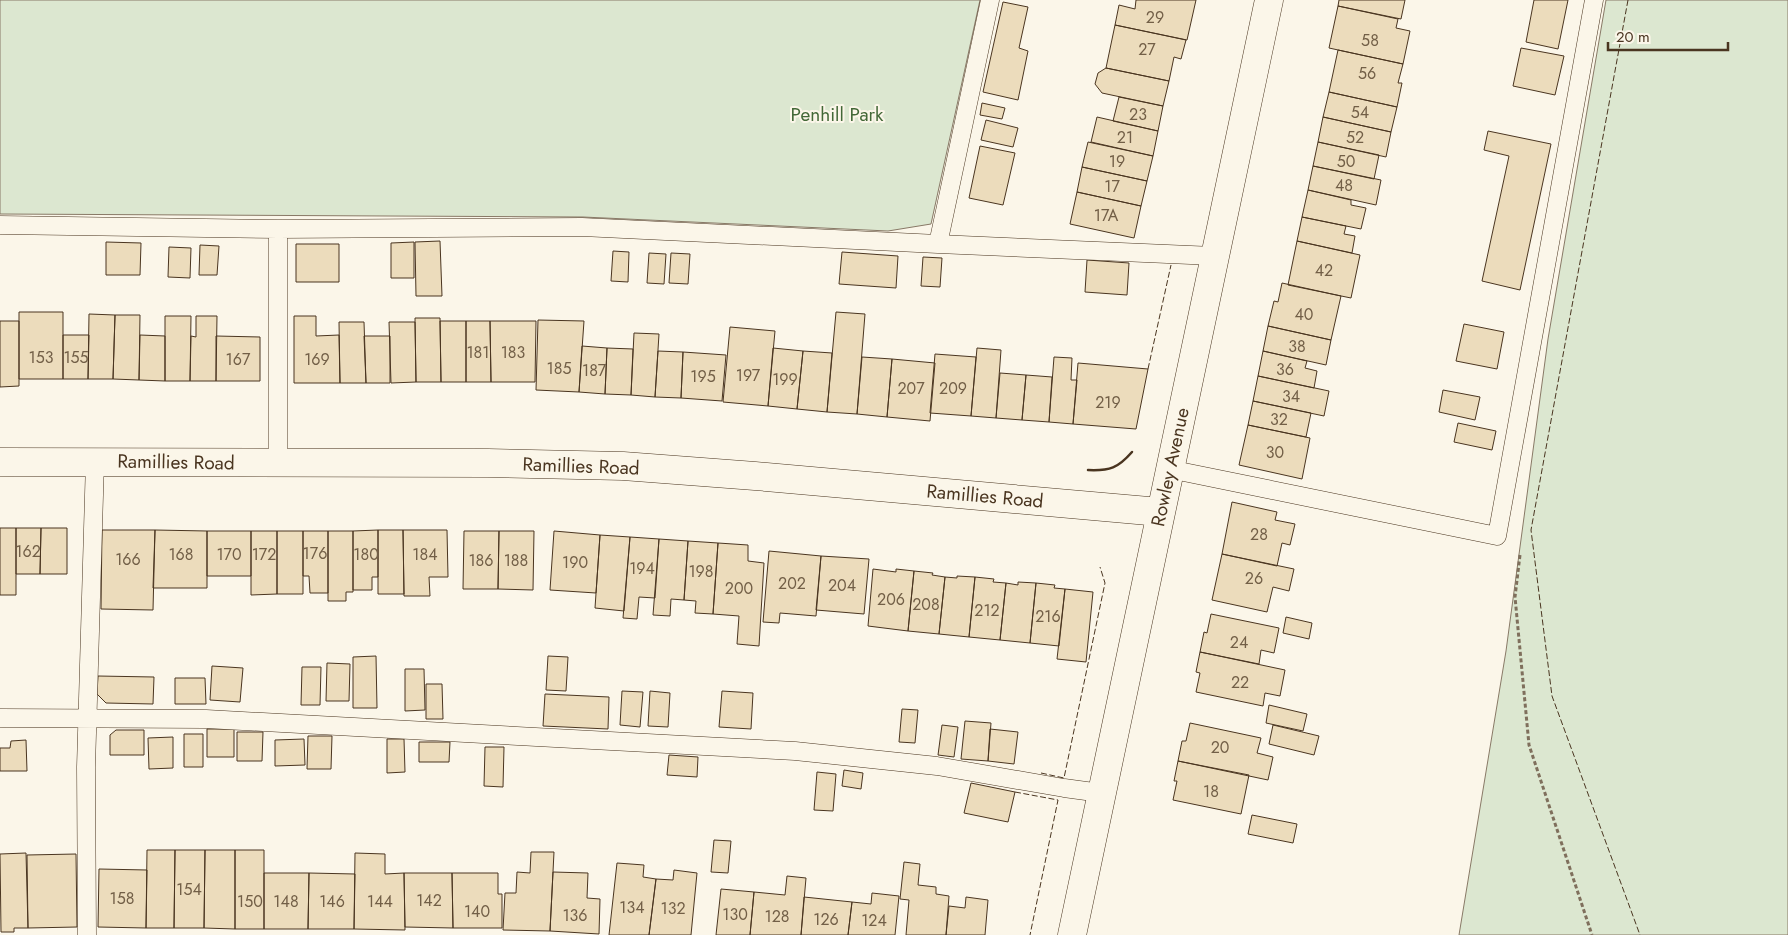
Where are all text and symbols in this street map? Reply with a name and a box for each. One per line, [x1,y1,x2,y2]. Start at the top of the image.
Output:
house number: 29 [1146,6,1164,29]
scale bar [1608,20,1728,52]
text: 20 m [1616,26,1650,48]
house number: 58 [1361,29,1379,52]
house number: 27 [1138,38,1156,61]
house number: 56 [1358,62,1376,85]
park label: Penhill Park [791,101,884,128]
house number: 54 [1351,101,1369,124]
house number: 23 [1129,103,1147,126]
house number: 21 [1117,126,1133,149]
house number: 52 [1346,126,1364,149]
house number: 19 [1109,150,1125,173]
house number: 50 [1337,150,1355,173]
house number: 48 [1335,174,1353,197]
house number: 17 [1104,175,1120,198]
house number: 17A [1094,204,1119,227]
house number: 42 [1315,259,1333,282]
house number: 40 [1295,303,1313,326]
house number: 38 [1288,335,1306,358]
house number: 181 [466,341,490,364]
house number: 183 [501,341,526,364]
house number: 153 [29,346,54,369]
house number: 155 [63,346,89,369]
house number: 167 [226,348,251,371]
house number: 169 [304,348,330,371]
house number: 185 [547,357,571,380]
house number: 36 [1276,358,1294,381]
house number: 187 [582,359,607,382]
house number: 197 [736,364,761,387]
house number: 195 [690,365,716,388]
house number: 199 [772,368,798,391]
house number: 207 [897,377,925,400]
house number: 209 [939,377,967,400]
house number: 34 [1282,385,1300,408]
house number: 219 [1095,391,1121,414]
street label: Rowley Avenue [1144,405,1196,529]
house number: 32 [1270,408,1288,431]
house number: 30 [1266,441,1284,464]
street label: Ramillies Road [117,447,235,477]
street label: Ramillies Road [522,450,640,482]
street label: Ramillies Road [925,477,1045,515]
house number: 28 [1250,523,1268,546]
house number: 162 [15,540,41,563]
house number: 176 [303,542,327,565]
house number: 168 [168,543,194,566]
house number: 170 [216,543,242,566]
house number: 172 [252,543,276,566]
house number: 180 [353,543,379,566]
house number: 184 [412,543,438,566]
house number: 166 [115,548,141,571]
house number: 186 [468,549,494,572]
house number: 188 [504,549,528,572]
house number: 190 [562,551,588,574]
house number: 194 [629,557,655,580]
house number: 198 [688,560,714,583]
house number: 26 [1245,567,1263,590]
house number: 202 [778,572,806,595]
house number: 204 [828,574,856,597]
house number: 200 [725,577,753,600]
house number: 206 [877,588,905,611]
house number: 208 [912,593,940,616]
house number: 212 [974,599,1000,622]
house number: 216 [1035,605,1061,628]
house number: 24 [1230,631,1248,654]
house number: 22 [1231,671,1249,694]
house number: 20 [1211,736,1229,759]
house number: 18 [1203,780,1219,803]
house number: 154 [176,878,202,901]
house number: 158 [110,887,134,910]
house number: 142 [416,889,442,912]
house number: 150 [237,890,263,913]
house number: 148 [273,890,299,913]
house number: 146 [319,890,345,913]
house number: 144 [367,890,393,913]
house number: 134 [619,896,645,919]
house number: 132 [660,897,686,920]
house number: 140 [464,900,490,923]
house number: 130 [722,903,748,926]
house number: 136 [562,904,588,927]
house number: 128 [764,905,790,928]
house number: 126 [813,908,839,931]
house number: 124 [861,909,887,932]

